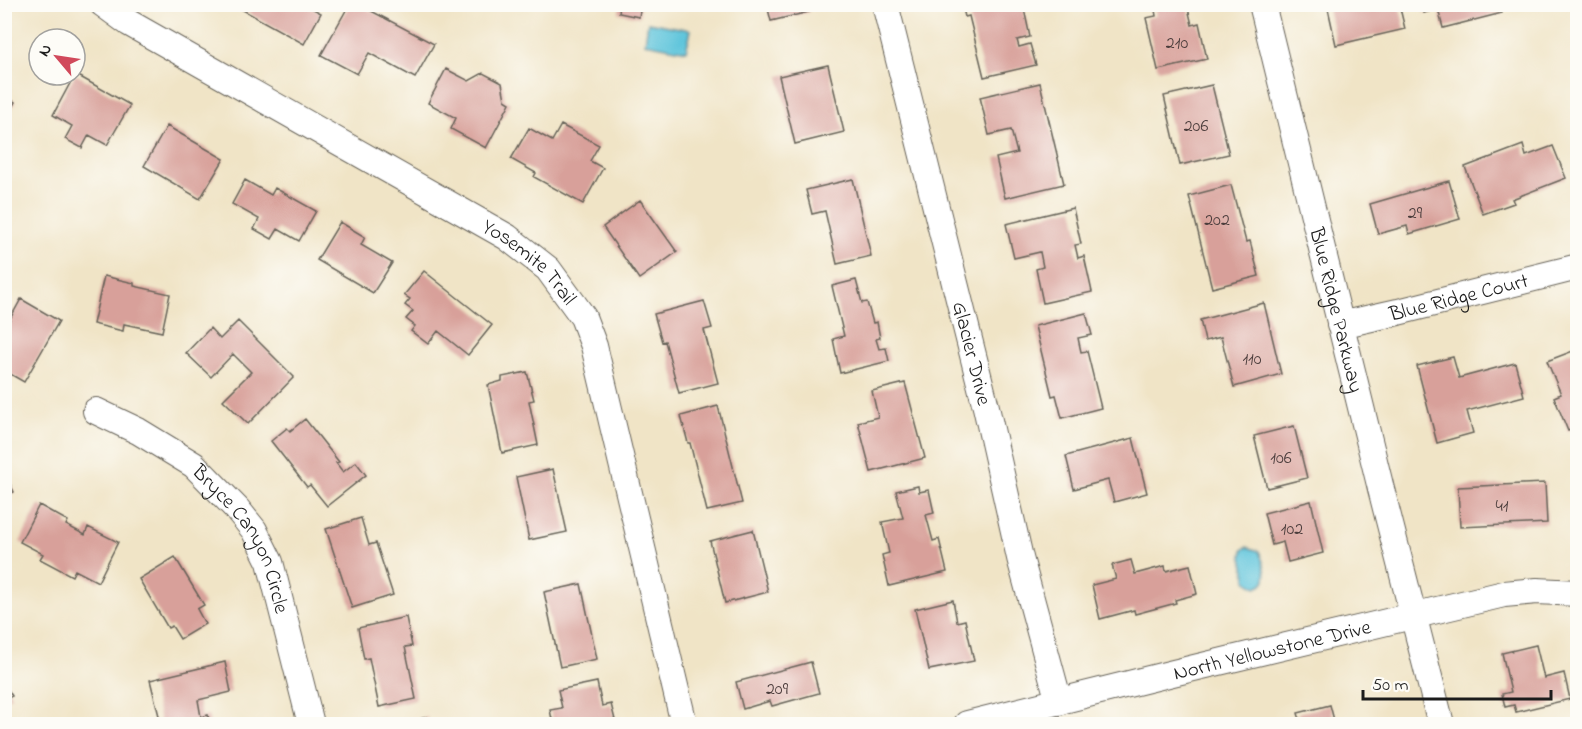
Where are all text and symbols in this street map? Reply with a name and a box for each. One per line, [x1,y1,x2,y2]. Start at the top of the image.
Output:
north arrow [27,27,87,87]
house number: 210 [1166,31,1188,57]
text: N [33,40,59,61]
house number: 206 [1184,114,1208,140]
house number: 29 [1408,201,1423,227]
house number: 202 [1204,208,1230,234]
street label: Yosemite Trail [476,213,583,312]
street label: Blue Ridge Parkway [1300,224,1370,397]
street label: Blue Ridge Court [1386,267,1532,331]
street label: Glacier Drive [943,299,998,409]
house number: 110 [1242,347,1262,373]
house number: 106 [1270,446,1292,472]
street label: Bryce Canyon Circle [184,458,296,617]
house number: 41 [1495,494,1509,520]
house number: 102 [1281,517,1303,543]
street label: North Yellowstone Drive [1171,613,1375,689]
scale bar [1363,663,1550,701]
text: 50 m [1372,673,1409,699]
house number: 209 [766,677,789,703]

